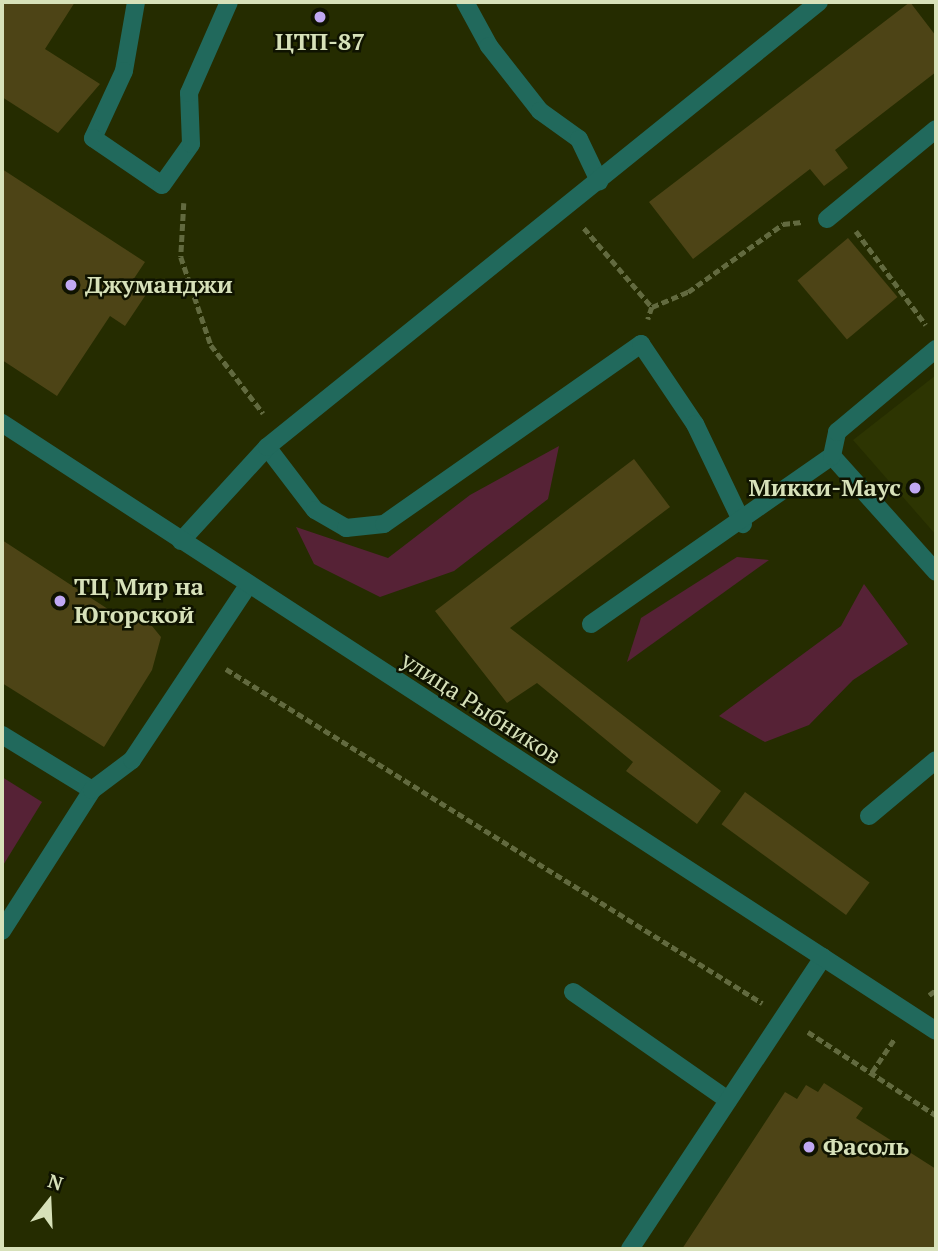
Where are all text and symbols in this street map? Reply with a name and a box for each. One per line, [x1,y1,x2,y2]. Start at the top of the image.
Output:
marker: ЦТП-87 [312,9,328,25]
place label: ЦТП-87 [275,28,365,56]
place label: Джуманджи [85,271,233,299]
marker: Джуманджи [63,277,79,293]
place label: Микки-Маус [748,474,901,502]
marker: Микки-Маус [907,480,923,496]
place label: ТЦ Мир на Югорской [74,573,204,629]
marker: ТЦ Мир на Югорской [52,593,68,609]
street label: улица Рыбников [396,646,566,770]
place label: Фасоль [823,1133,909,1161]
marker: Фасоль [801,1139,817,1155]
north arrow [14,1167,84,1237]
text: N [45,1167,66,1196]

